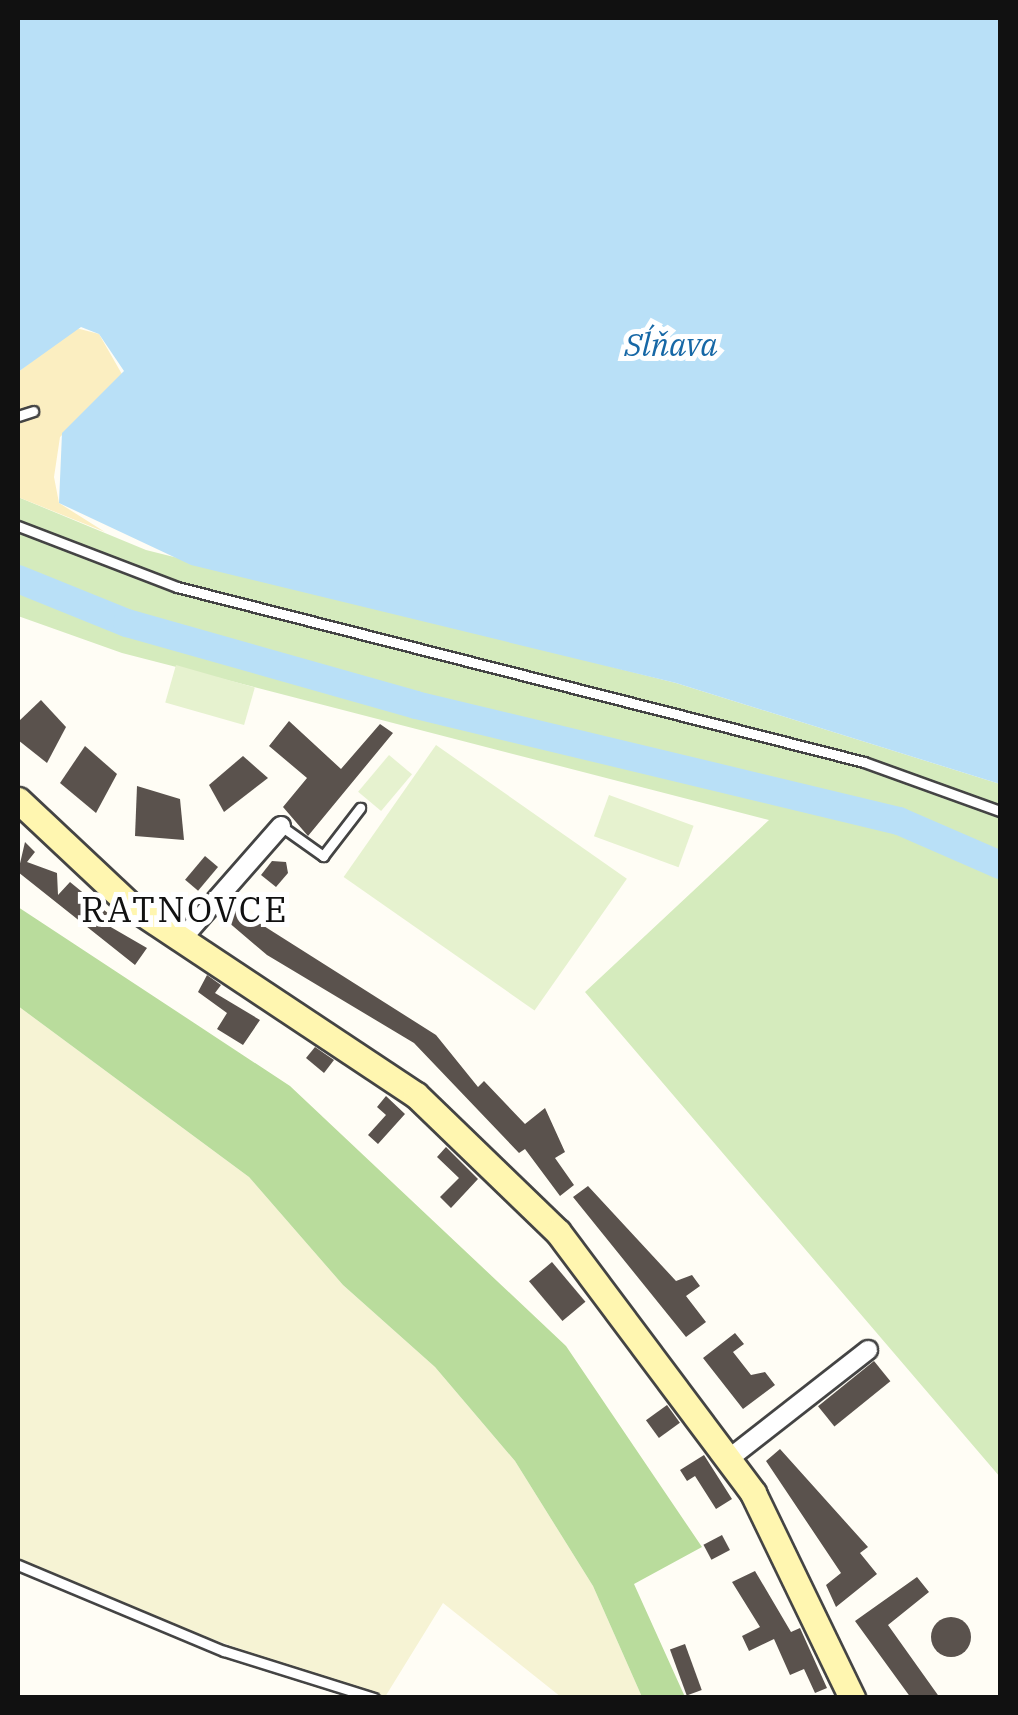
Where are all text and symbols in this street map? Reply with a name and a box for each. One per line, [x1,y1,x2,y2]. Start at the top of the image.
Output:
water label: Sĺňava [624,325,718,363]
district label: RATNOVCE [81,888,289,930]

